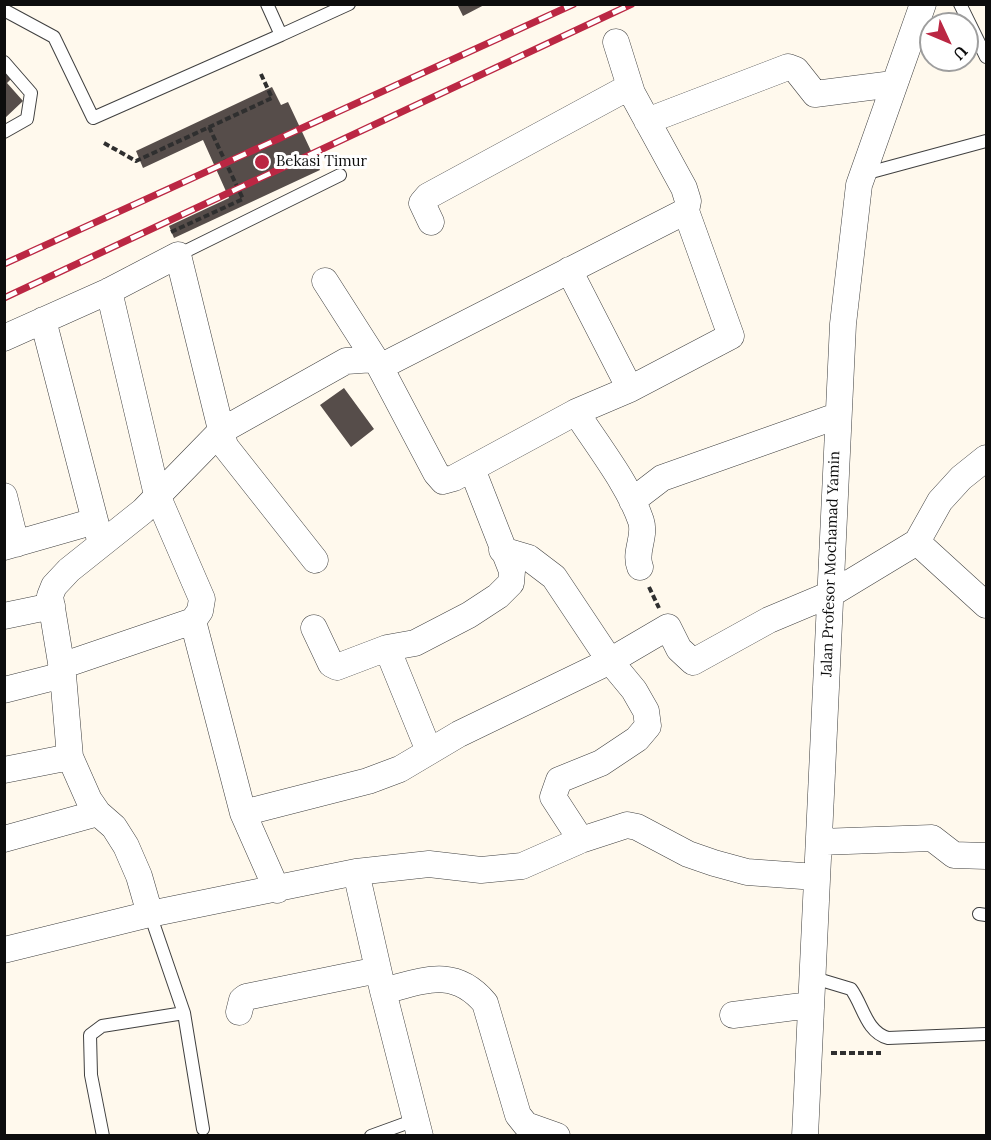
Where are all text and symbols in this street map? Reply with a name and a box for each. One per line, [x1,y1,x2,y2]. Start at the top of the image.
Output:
north arrow [919,12,979,72]
text: U [949,42,972,64]
marker: Bekasi Timur [253,153,271,171]
place label: Bekasi Timur [276,153,367,171]
street label: Jalan Profesor Mochamad Yamin [818,451,844,677]

